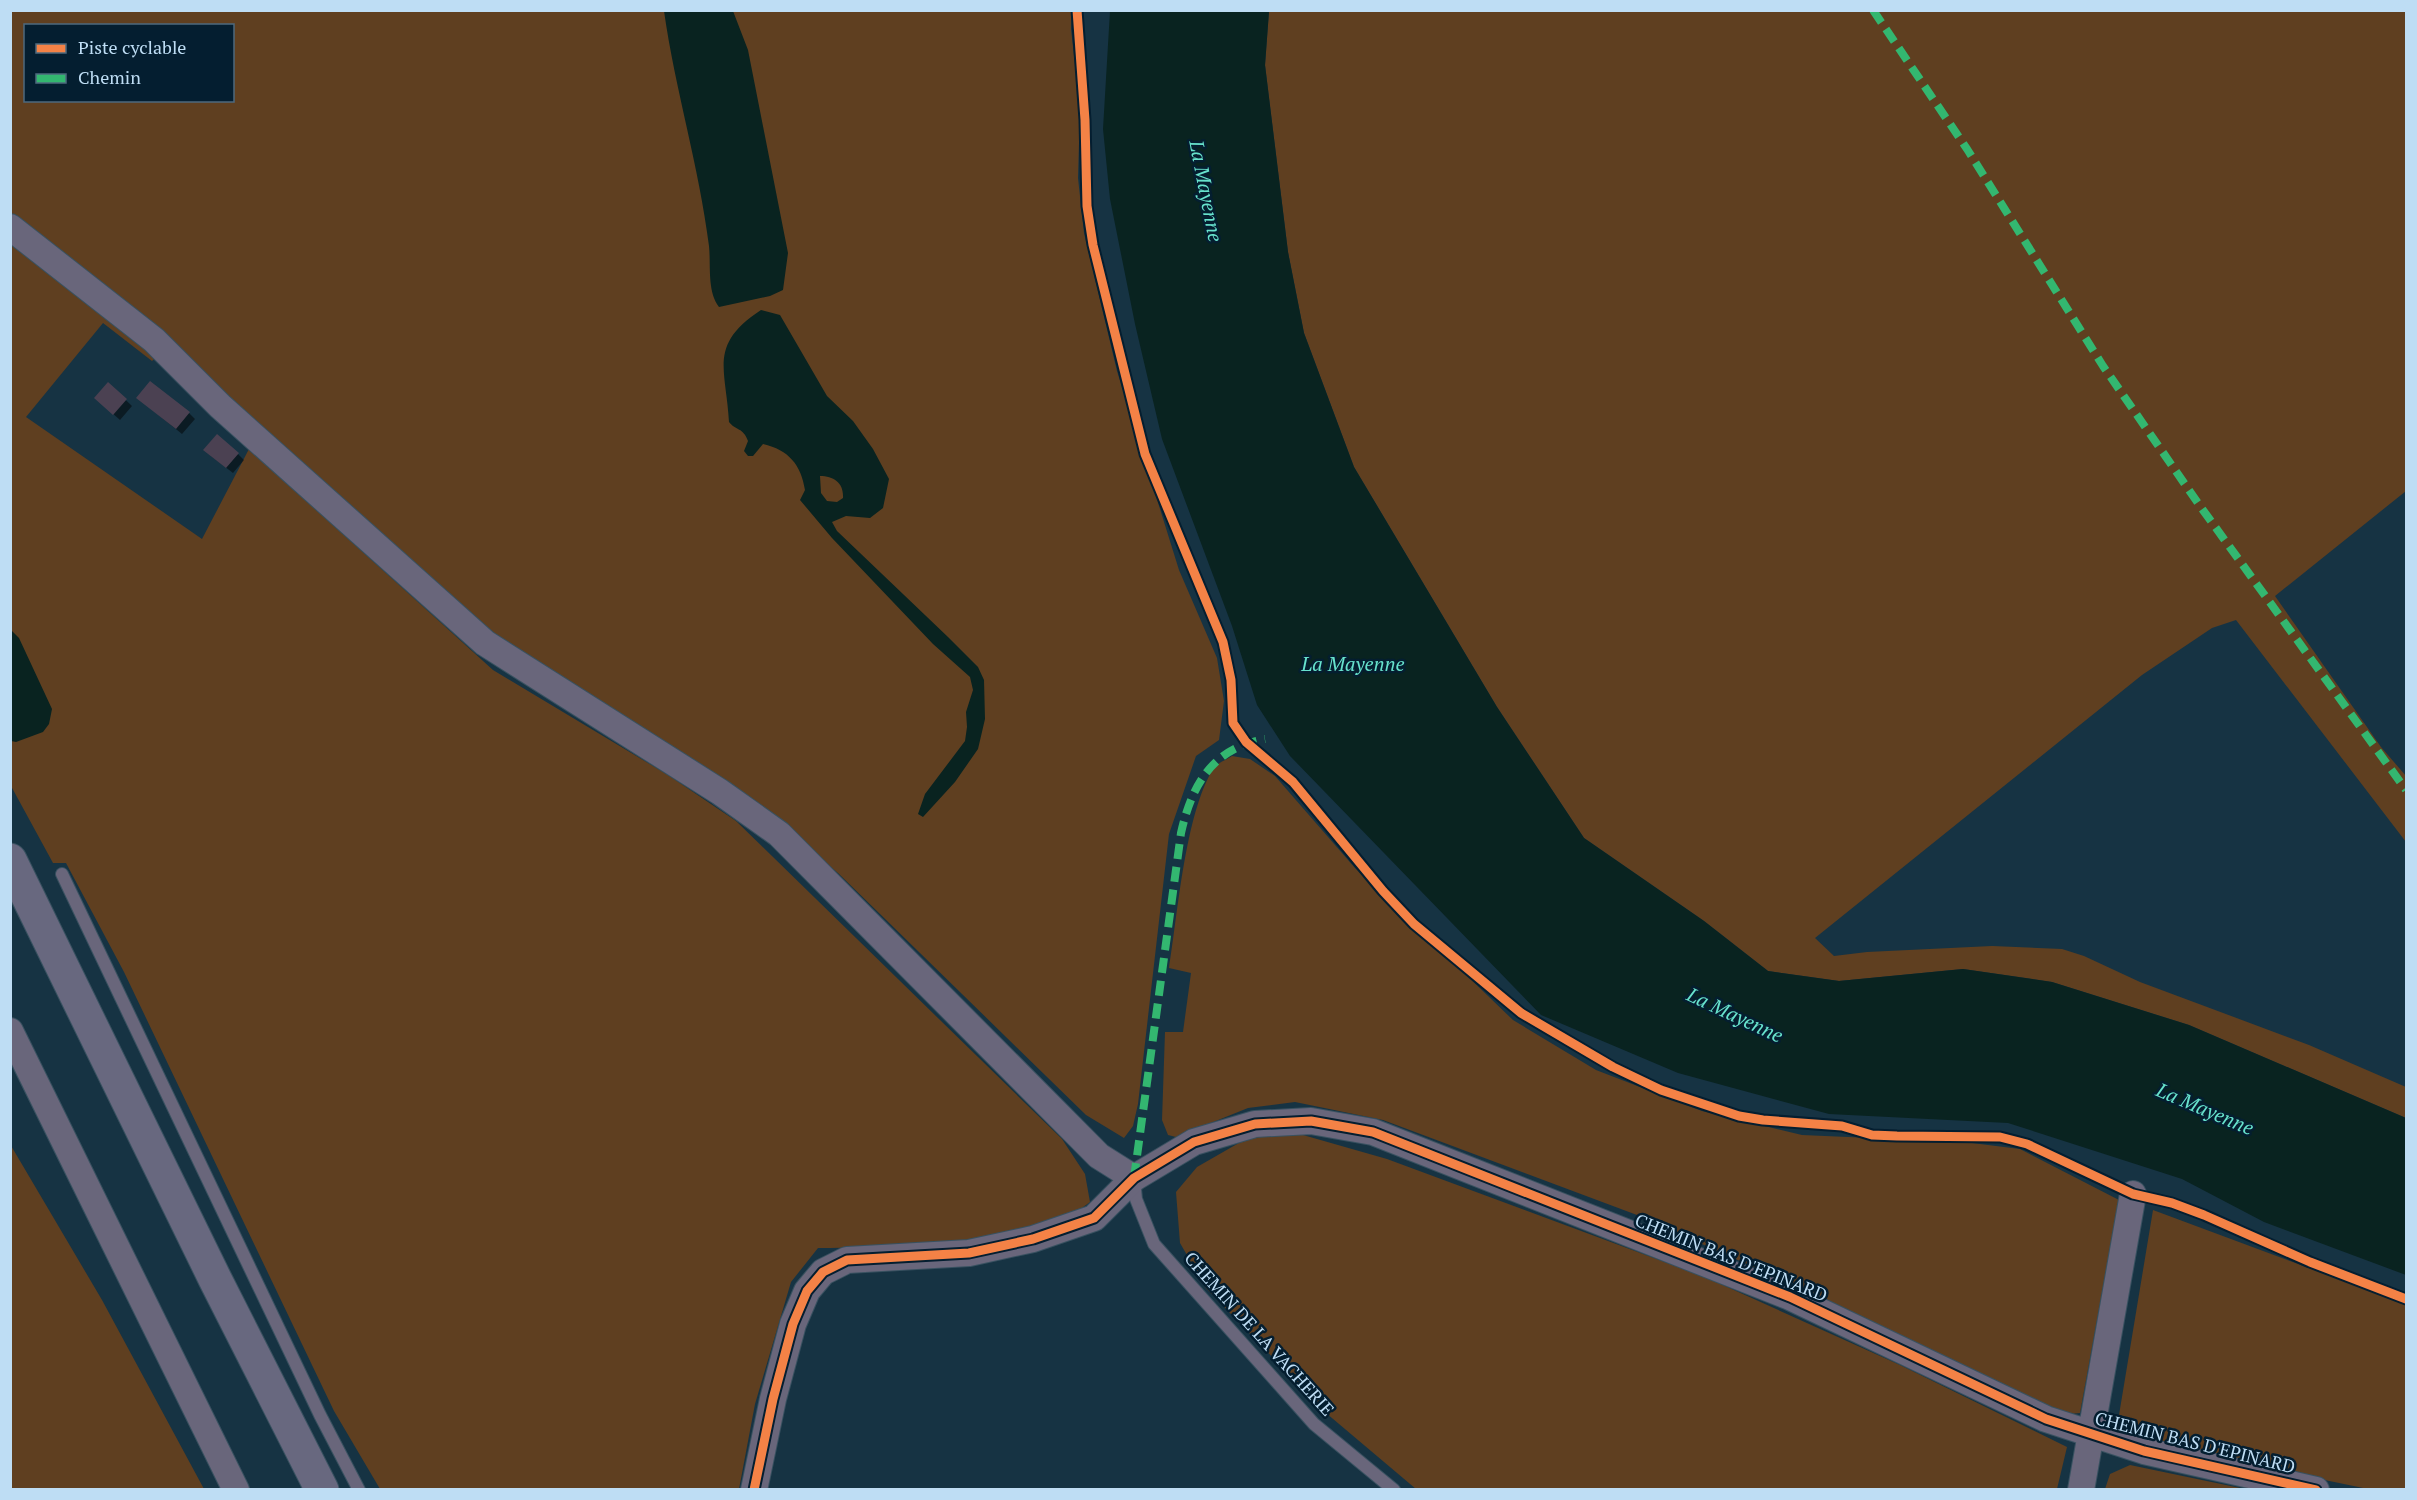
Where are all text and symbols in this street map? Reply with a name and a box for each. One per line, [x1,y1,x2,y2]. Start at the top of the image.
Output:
legend [24,24,234,102]
text: Piste cyclable [78,35,186,59]
text: Chemin [78,65,141,89]
water label: La Mayenne [1183,137,1230,244]
water label: La Mayenne [1300,650,1405,677]
water label: La Mayenne [1682,980,1788,1049]
water label: La Mayenne [2151,1076,2258,1141]
street label: CHEMIN BAS D'EPINARD [1632,1207,1831,1307]
street label: CHEMIN DE LA VACHERIE [1180,1246,1340,1421]
street label: CHEMIN BAS D'EPINARD [2093,1406,2298,1479]

